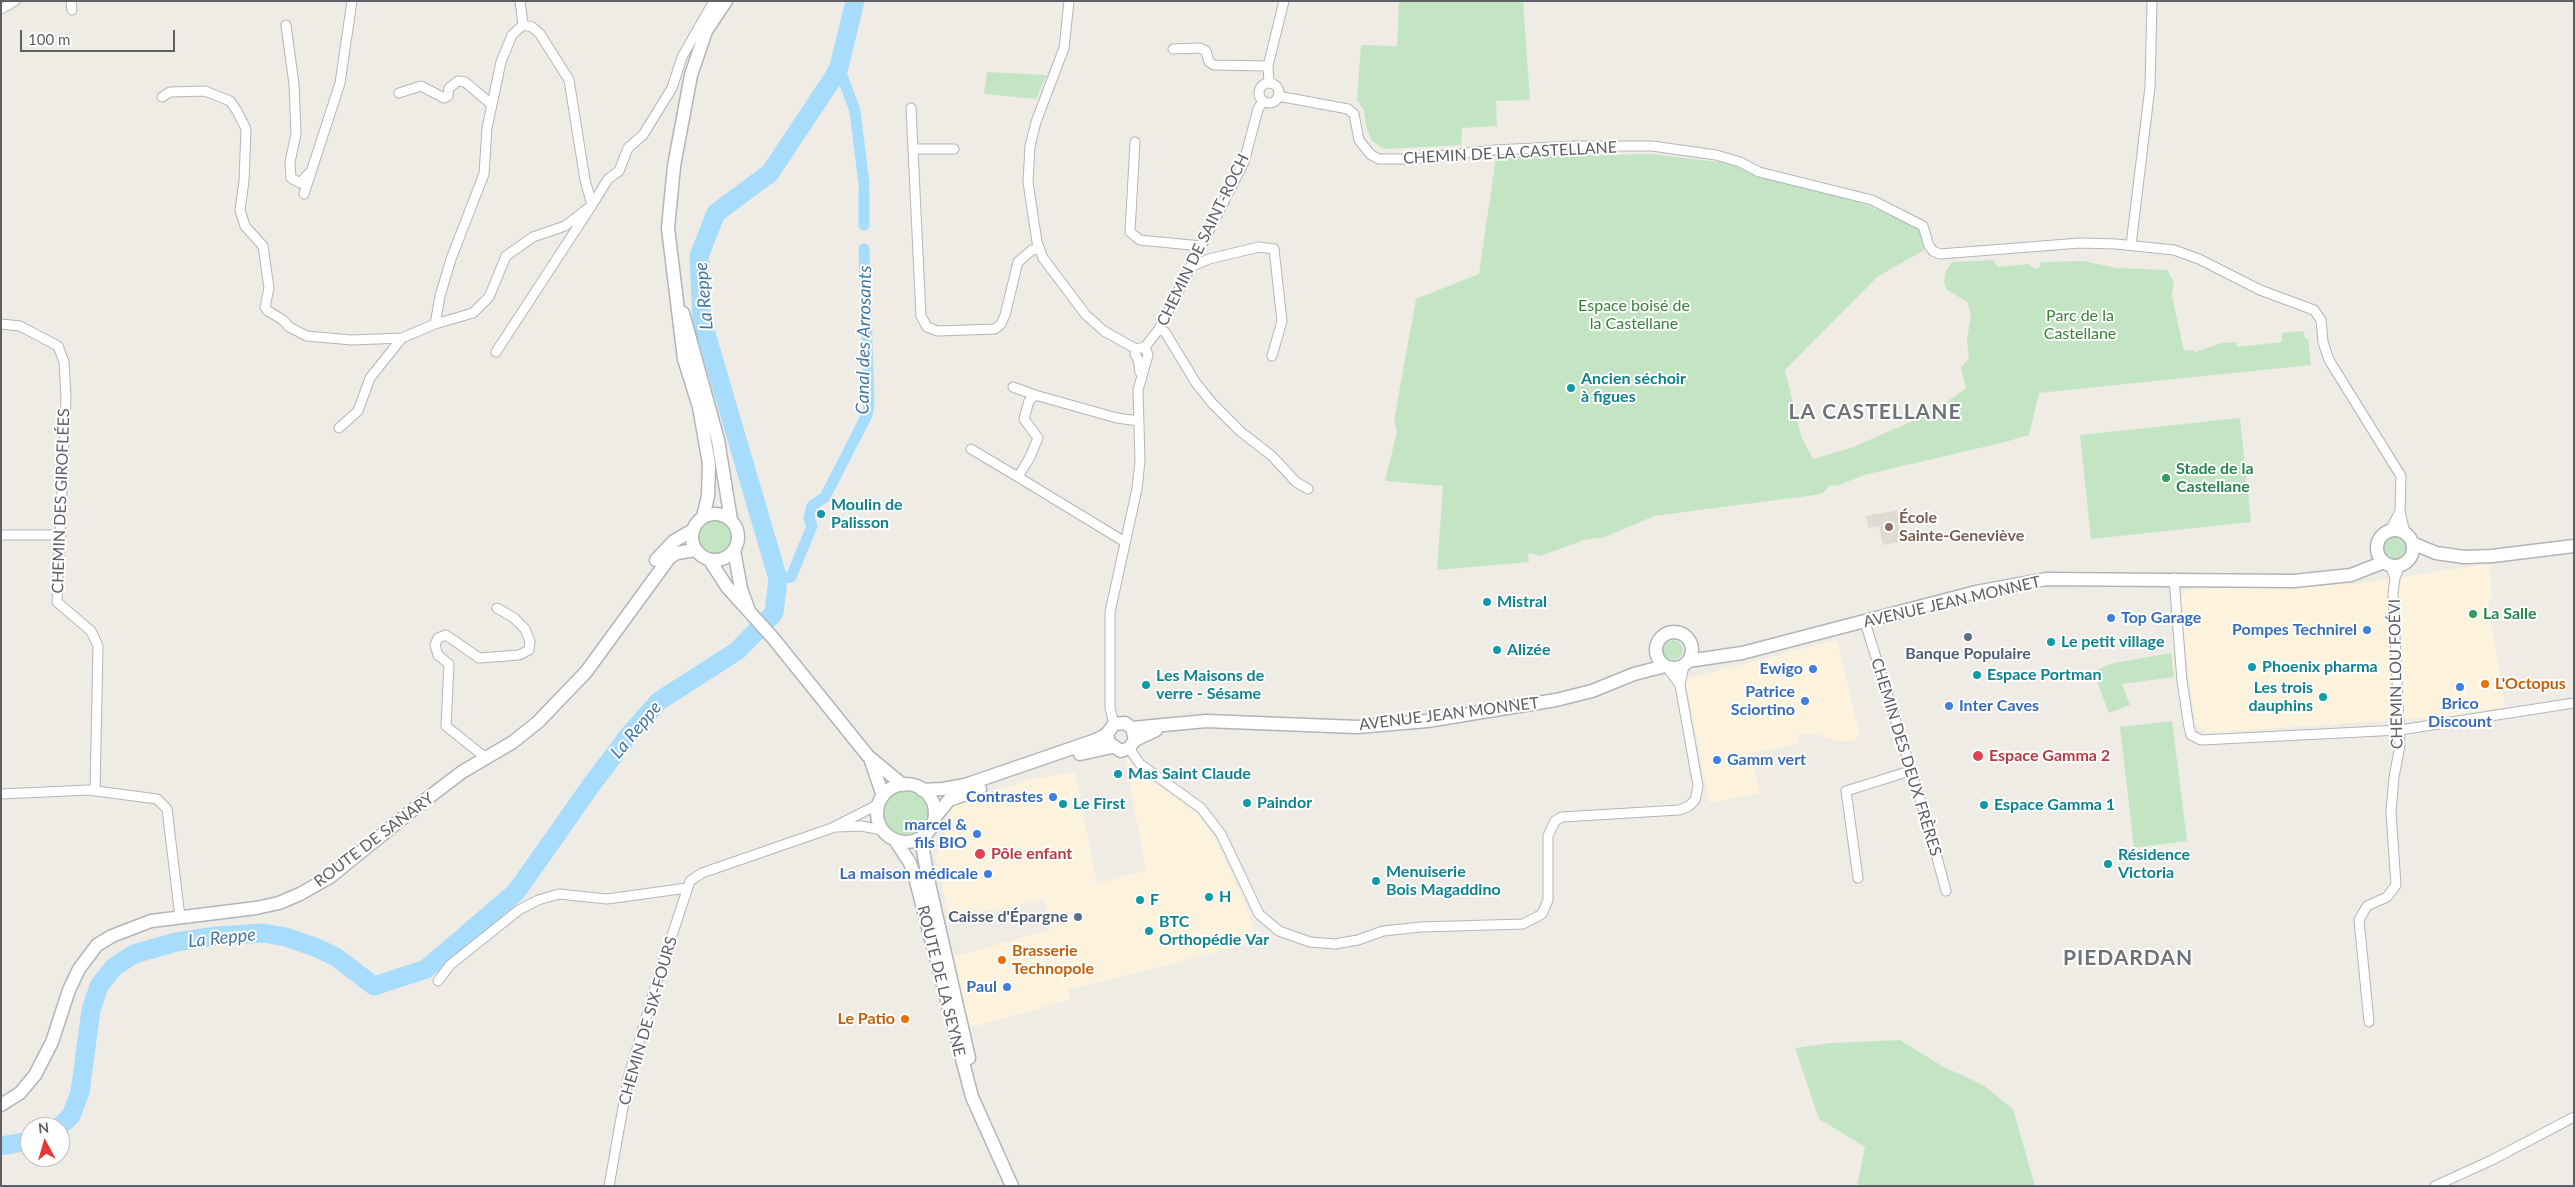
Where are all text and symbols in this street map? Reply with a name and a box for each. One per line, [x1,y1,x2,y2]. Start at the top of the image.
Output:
scale bar [22,20,178,52]
text: 100 m [28,30,70,48]
street label: CHEMIN DE LA CASTELLANE [1403,138,1617,168]
street label: CHEMIN DE SAINT-ROCH [1153,151,1253,329]
water label: La Reppe [690,261,718,331]
water label: Canal des Arrosants [852,265,876,415]
park label: Espace boisé de la Castellane [1578,296,1690,334]
park label: Parc de la Castellane [2044,306,2116,344]
place label: Ancien séchoir à figues [1581,369,1686,407]
marker: Ancien séchoir à figues [1565,382,1577,394]
district label: LA CASTELLANE [1787,399,1963,425]
street label: CHEMIN DES GIROFLÉES [48,408,74,594]
place label: Stade de la Castellane [2176,459,2254,497]
marker: Stade de la Castellane [2160,472,2172,484]
place label: Moulin de Palisson [831,495,903,533]
marker: Moulin de Palisson [815,508,827,520]
place label: École Sainte-Geneviève [1899,508,2024,546]
marker: École Sainte-Geneviève [1883,521,1895,533]
street label: AVENUE JEAN MONNET [1862,572,2042,632]
place label: Mistral [1497,592,1547,612]
marker: Mistral [1481,596,1493,608]
street label: CHEMIN LOU FOÉVI [2385,599,2407,749]
place label: La Salle [2483,604,2537,624]
place label: Top Garage [2121,608,2201,628]
marker: La Salle [2467,608,2479,620]
marker: Top Garage [2105,612,2117,624]
place label: Pompes Technirel [2232,620,2357,640]
marker: Pompes Technirel [2361,624,2373,636]
marker: Banque Populaire [1962,631,1974,643]
place label: Le petit village [2061,632,2164,652]
marker: Le petit village [2045,636,2057,648]
place label: Alizée [1507,640,1550,660]
marker: Alizée [1491,644,1503,656]
place label: Banque Populaire [1905,644,2031,664]
street label: CHEMIN DES DEUX FRÈRES [1867,656,1945,858]
place label: Phoenix pharma [2262,657,2378,677]
place label: Ewigo [1760,659,1803,679]
marker: Phoenix pharma [2246,661,2258,673]
marker: Ewigo [1807,663,1819,675]
place label: Espace Portman [1987,665,2102,685]
place label: Les Maisons de verre - Sésame [1156,666,1264,704]
marker: Espace Portman [1971,669,1983,681]
place label: L'Octopus [2495,674,2566,694]
place label: Les trois dauphins [2249,678,2313,716]
marker: L'Octopus [2479,678,2491,690]
marker: Les Maisons de verre - Sésame [1140,679,1152,691]
marker: Brico Discount [2454,681,2466,693]
place label: Patrice Sciortino [1731,682,1795,720]
marker: Les trois dauphins [2317,691,2329,703]
street label: AVENUE JEAN MONNET [1358,693,1540,735]
place label: Brico Discount [2428,694,2492,732]
marker: Patrice Sciortino [1799,695,1811,707]
place label: Inter Caves [1959,696,2039,716]
water label: La Reppe [606,697,666,763]
marker: Inter Caves [1943,700,1955,712]
place label: Espace Gamma 2 [1989,746,2110,766]
marker: Espace Gamma 2 [1971,749,1985,763]
place label: Gamm vert [1727,750,1806,770]
marker: Gamm vert [1711,754,1723,766]
place label: Mas Saint Claude [1128,764,1251,784]
marker: Mas Saint Claude [1112,768,1124,780]
place label: Contrastes [966,787,1043,807]
street label: ROUTE DE SANARY [310,789,438,891]
marker: Contrastes [1047,791,1059,803]
place label: Paindor [1257,793,1312,813]
place label: Le First [1073,794,1125,814]
place label: Espace Gamma 1 [1994,795,2115,815]
marker: Paindor [1241,797,1253,809]
marker: Le First [1057,798,1069,810]
marker: Espace Gamma 1 [1978,799,1990,811]
place label: marcel & fils BIO [904,815,967,853]
marker: marcel & fils BIO [971,828,983,840]
place label: Pôle enfant [991,844,1072,864]
place label: Résidence Victoria [2118,845,2190,883]
marker: Pôle enfant [973,847,987,861]
marker: Résidence Victoria [2102,858,2114,870]
place label: Menuiserie Bois Magaddino [1386,862,1501,900]
place label: La maison médicale [840,864,978,884]
marker: La maison médicale [982,868,994,880]
marker: Menuiserie Bois Magaddino [1370,875,1382,887]
place label: H [1219,887,1231,907]
place label: F [1150,890,1159,910]
marker: H [1203,891,1215,903]
marker: F [1134,894,1146,906]
street label: ROUTE DE LA SEYNE [913,903,969,1059]
place label: Caisse d'Épargne [948,907,1068,927]
marker: Caisse d'Épargne [1072,911,1084,923]
place label: BTC Orthopédie Var [1159,912,1269,950]
water label: La Reppe [187,924,257,952]
marker: BTC Orthopédie Var [1143,925,1155,937]
street label: CHEMIN DE SIX-FOURS [615,934,681,1108]
place label: Brasserie Technopole [1012,941,1094,979]
district label: PIEDARDAN [2062,945,2194,971]
marker: Brasserie Technopole [996,954,1008,966]
place label: Paul [966,977,997,997]
marker: Paul [1001,981,1013,993]
place label: Le Patio [838,1009,895,1029]
marker: Le Patio [899,1013,911,1025]
north arrow [20,1117,70,1167]
text: N [37,1119,50,1137]

